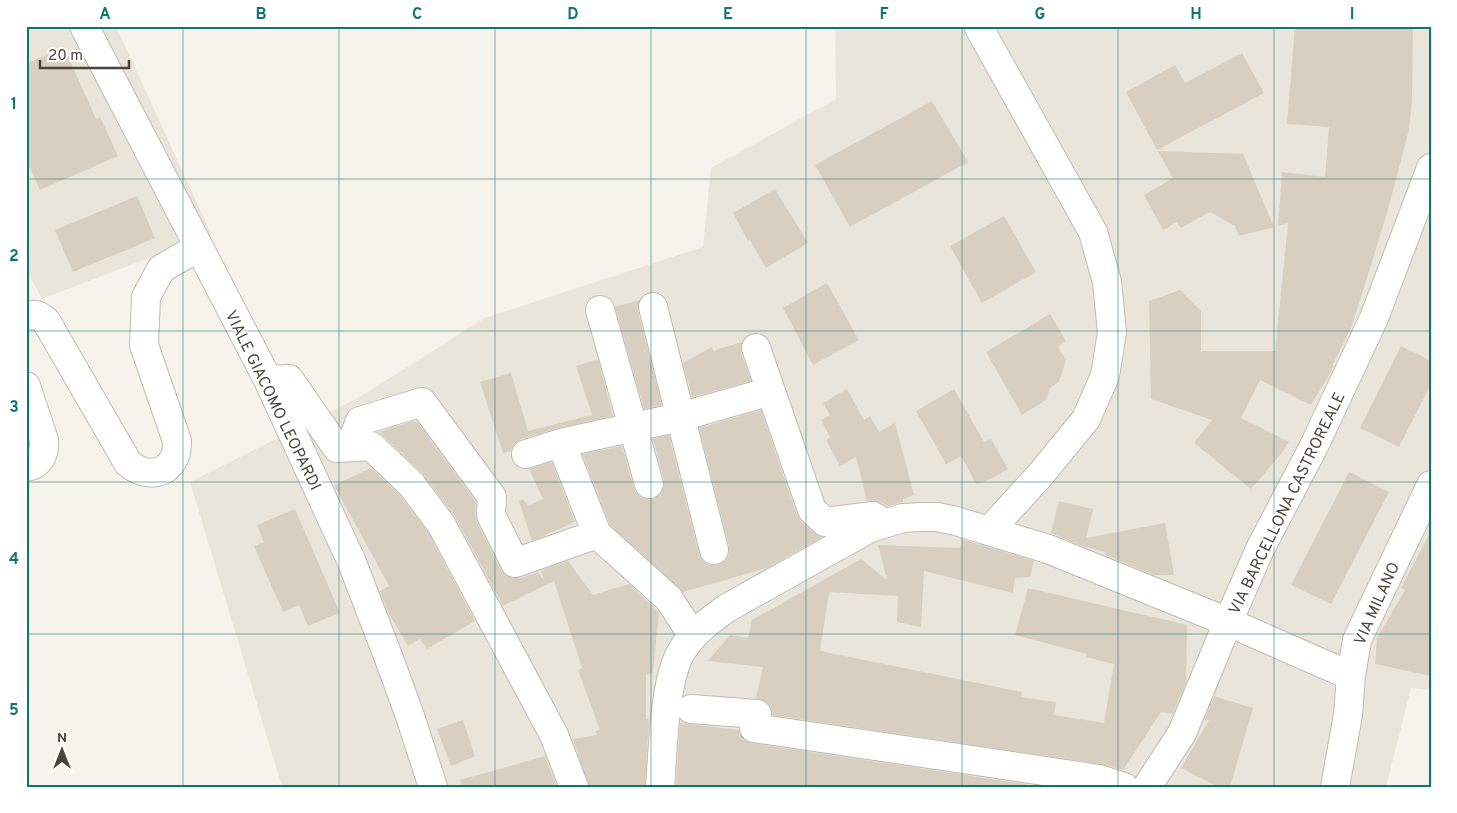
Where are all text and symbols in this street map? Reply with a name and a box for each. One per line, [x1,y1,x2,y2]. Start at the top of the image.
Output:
text: A [99,5,111,25]
text: B [255,5,267,25]
text: C [412,5,422,25]
text: D [567,5,579,25]
text: E [723,5,733,25]
text: F [879,5,889,25]
text: G [1035,5,1045,25]
text: H [1190,5,1202,25]
text: I [1350,5,1354,25]
scale bar [40,38,129,70]
text: 20 m [48,47,83,66]
text: 1 [11,95,17,115]
text: 2 [9,247,19,267]
street label: VIALE GIACOMO LEOPARDI [220,308,325,494]
street label: VIA BARCELLONA CASTROREALE [1225,390,1350,618]
text: 3 [9,398,19,418]
text: 4 [9,550,19,570]
street label: VIA MILANO [1351,559,1405,648]
text: 5 [9,701,19,721]
north arrow [38,726,88,776]
text: N [57,730,67,747]

